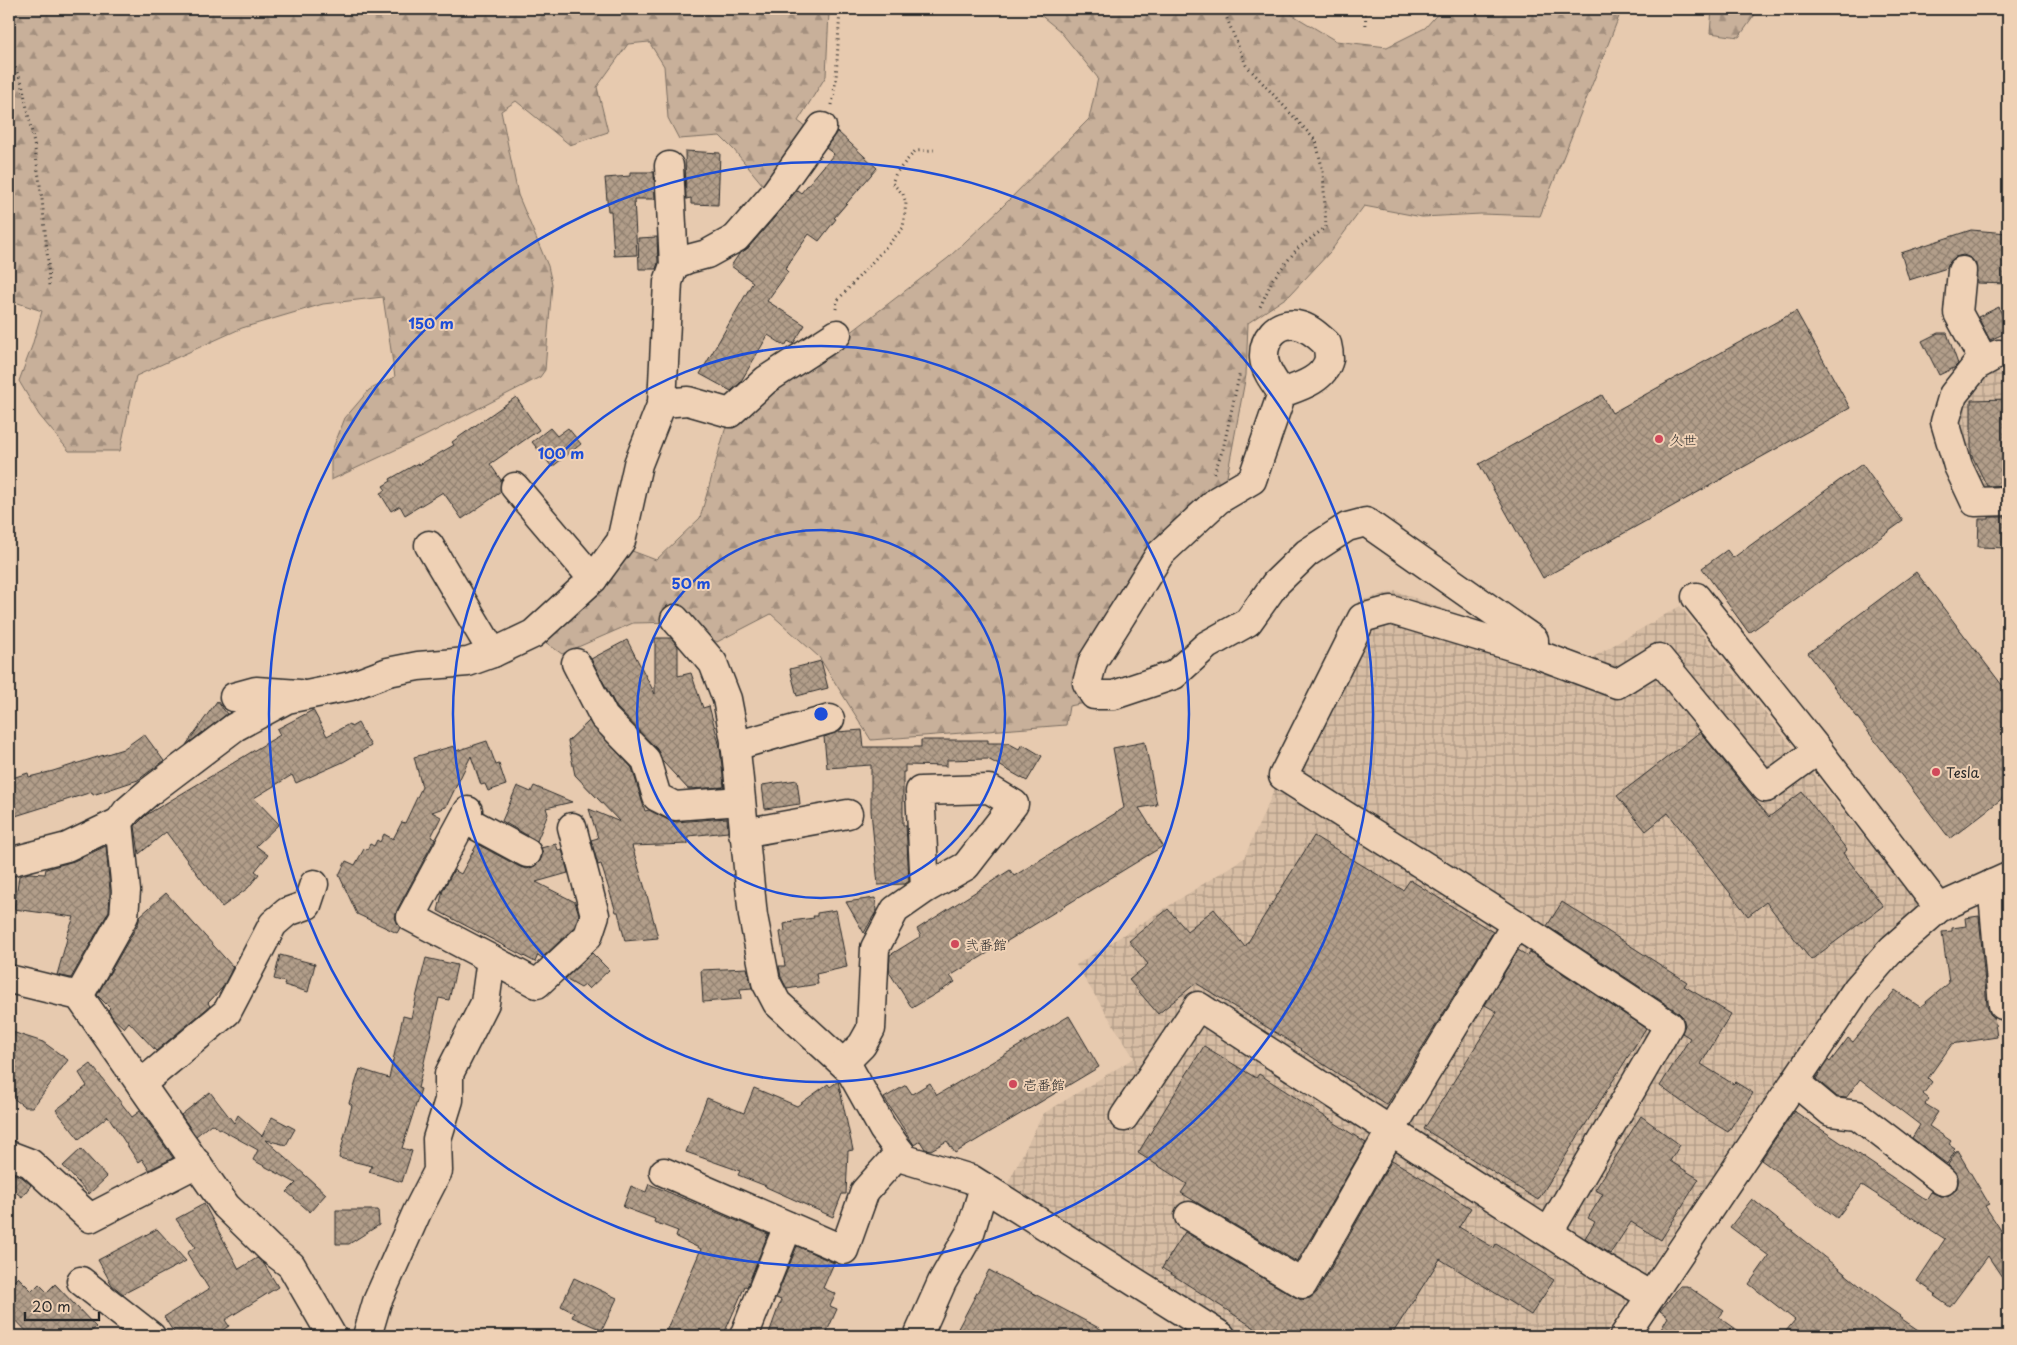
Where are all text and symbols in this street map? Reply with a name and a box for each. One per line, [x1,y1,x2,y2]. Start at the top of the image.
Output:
text: 150 m [408,311,454,334]
place label: 久世 [1669,429,1697,450]
marker: 久世 [1653,433,1665,445]
text: 100 m [538,441,584,464]
text: 50 m [672,571,710,594]
centre of rings [812,705,830,723]
place label: Tesla [1946,762,1980,783]
marker: Tesla [1930,766,1942,778]
place label: 弐番館 [965,934,1007,955]
marker: 弐番館 [949,938,961,950]
place label: 壱番館 [1023,1074,1065,1095]
marker: 壱番館 [1007,1078,1019,1090]
scale bar [25,1290,99,1322]
text: 20 m [32,1294,71,1317]

